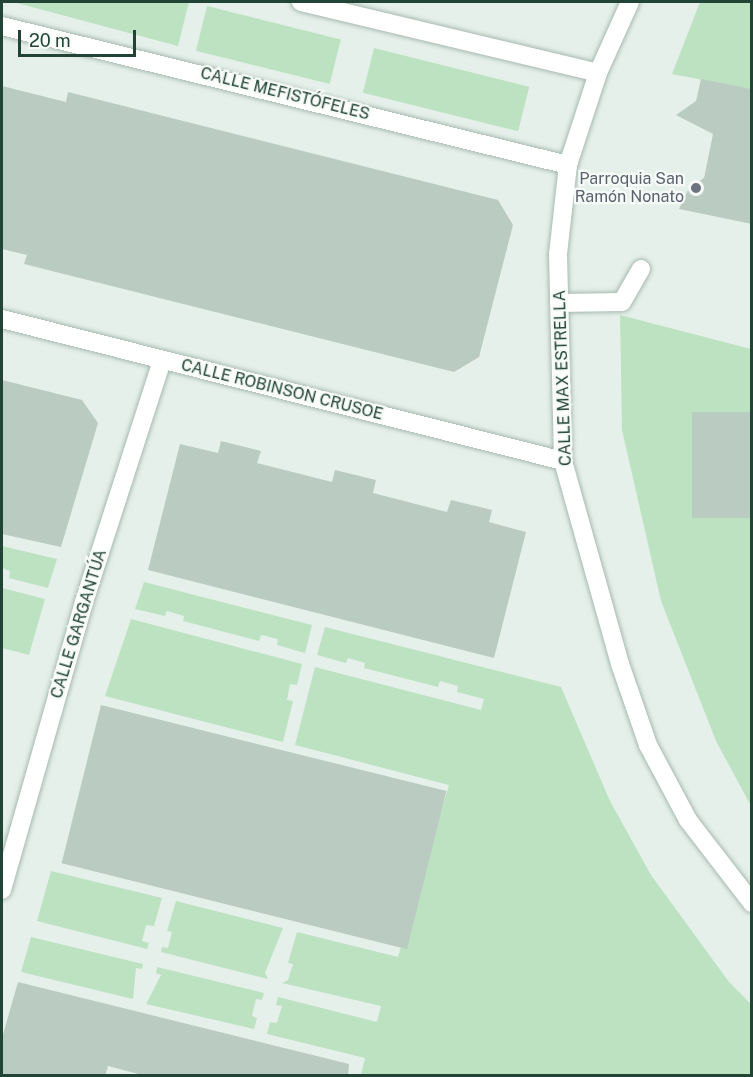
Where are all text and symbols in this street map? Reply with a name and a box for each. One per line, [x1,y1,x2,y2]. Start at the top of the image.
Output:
scale bar [21,18,140,56]
text: 20 m [29,30,71,51]
street label: CALLE MEFISTÓFELES [198,64,372,124]
place label: Parroquia San Ramón Nonato [575,169,684,207]
marker: Parroquia San Ramón Nonato [689,181,703,195]
street label: CALLE MAX ESTRELLA [550,290,576,466]
street label: CALLE ROBINSON CRUSOE [179,356,385,424]
street label: CALLE GARGANTÚA [47,547,111,701]

